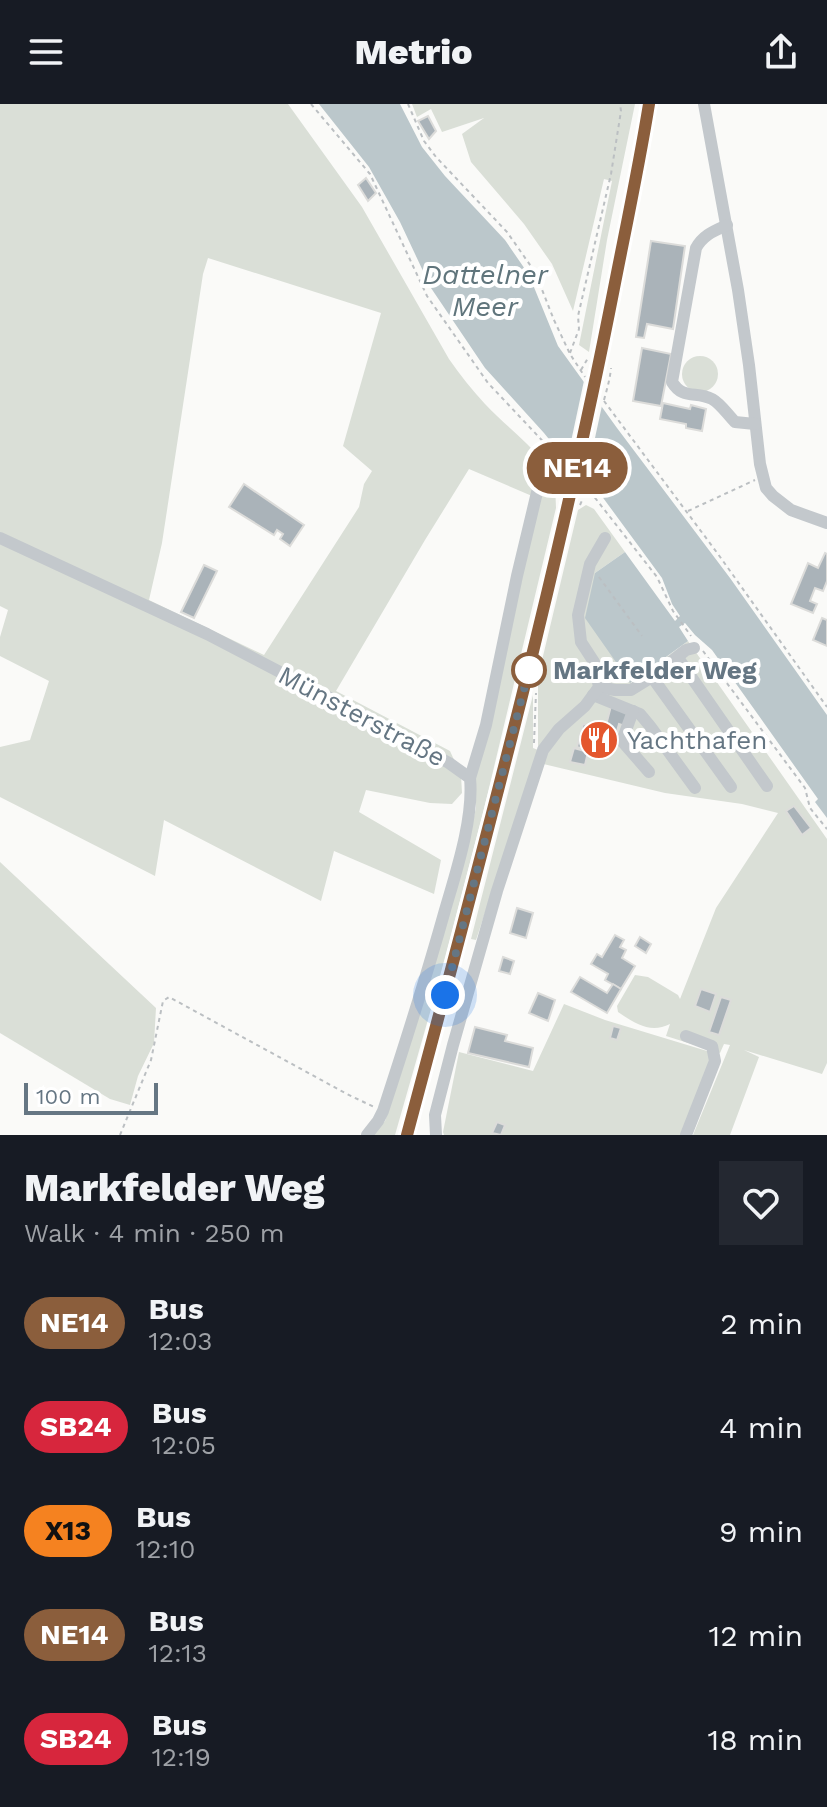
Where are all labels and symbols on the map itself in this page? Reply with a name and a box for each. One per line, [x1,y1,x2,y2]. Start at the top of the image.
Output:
water label: Dattelner Meer [422,258,549,323]
line badge: NE14 [521,442,633,494]
marker: Markfelder Weg [512,653,546,687]
place label: Markfelder Weg [553,655,757,685]
street label: Münsterstraße [274,659,450,773]
restaurant icon: Yachthafen [578,719,620,761]
place label: Yachthafen [627,725,767,755]
your location [425,975,465,1015]
scale bar [24,1079,158,1115]

